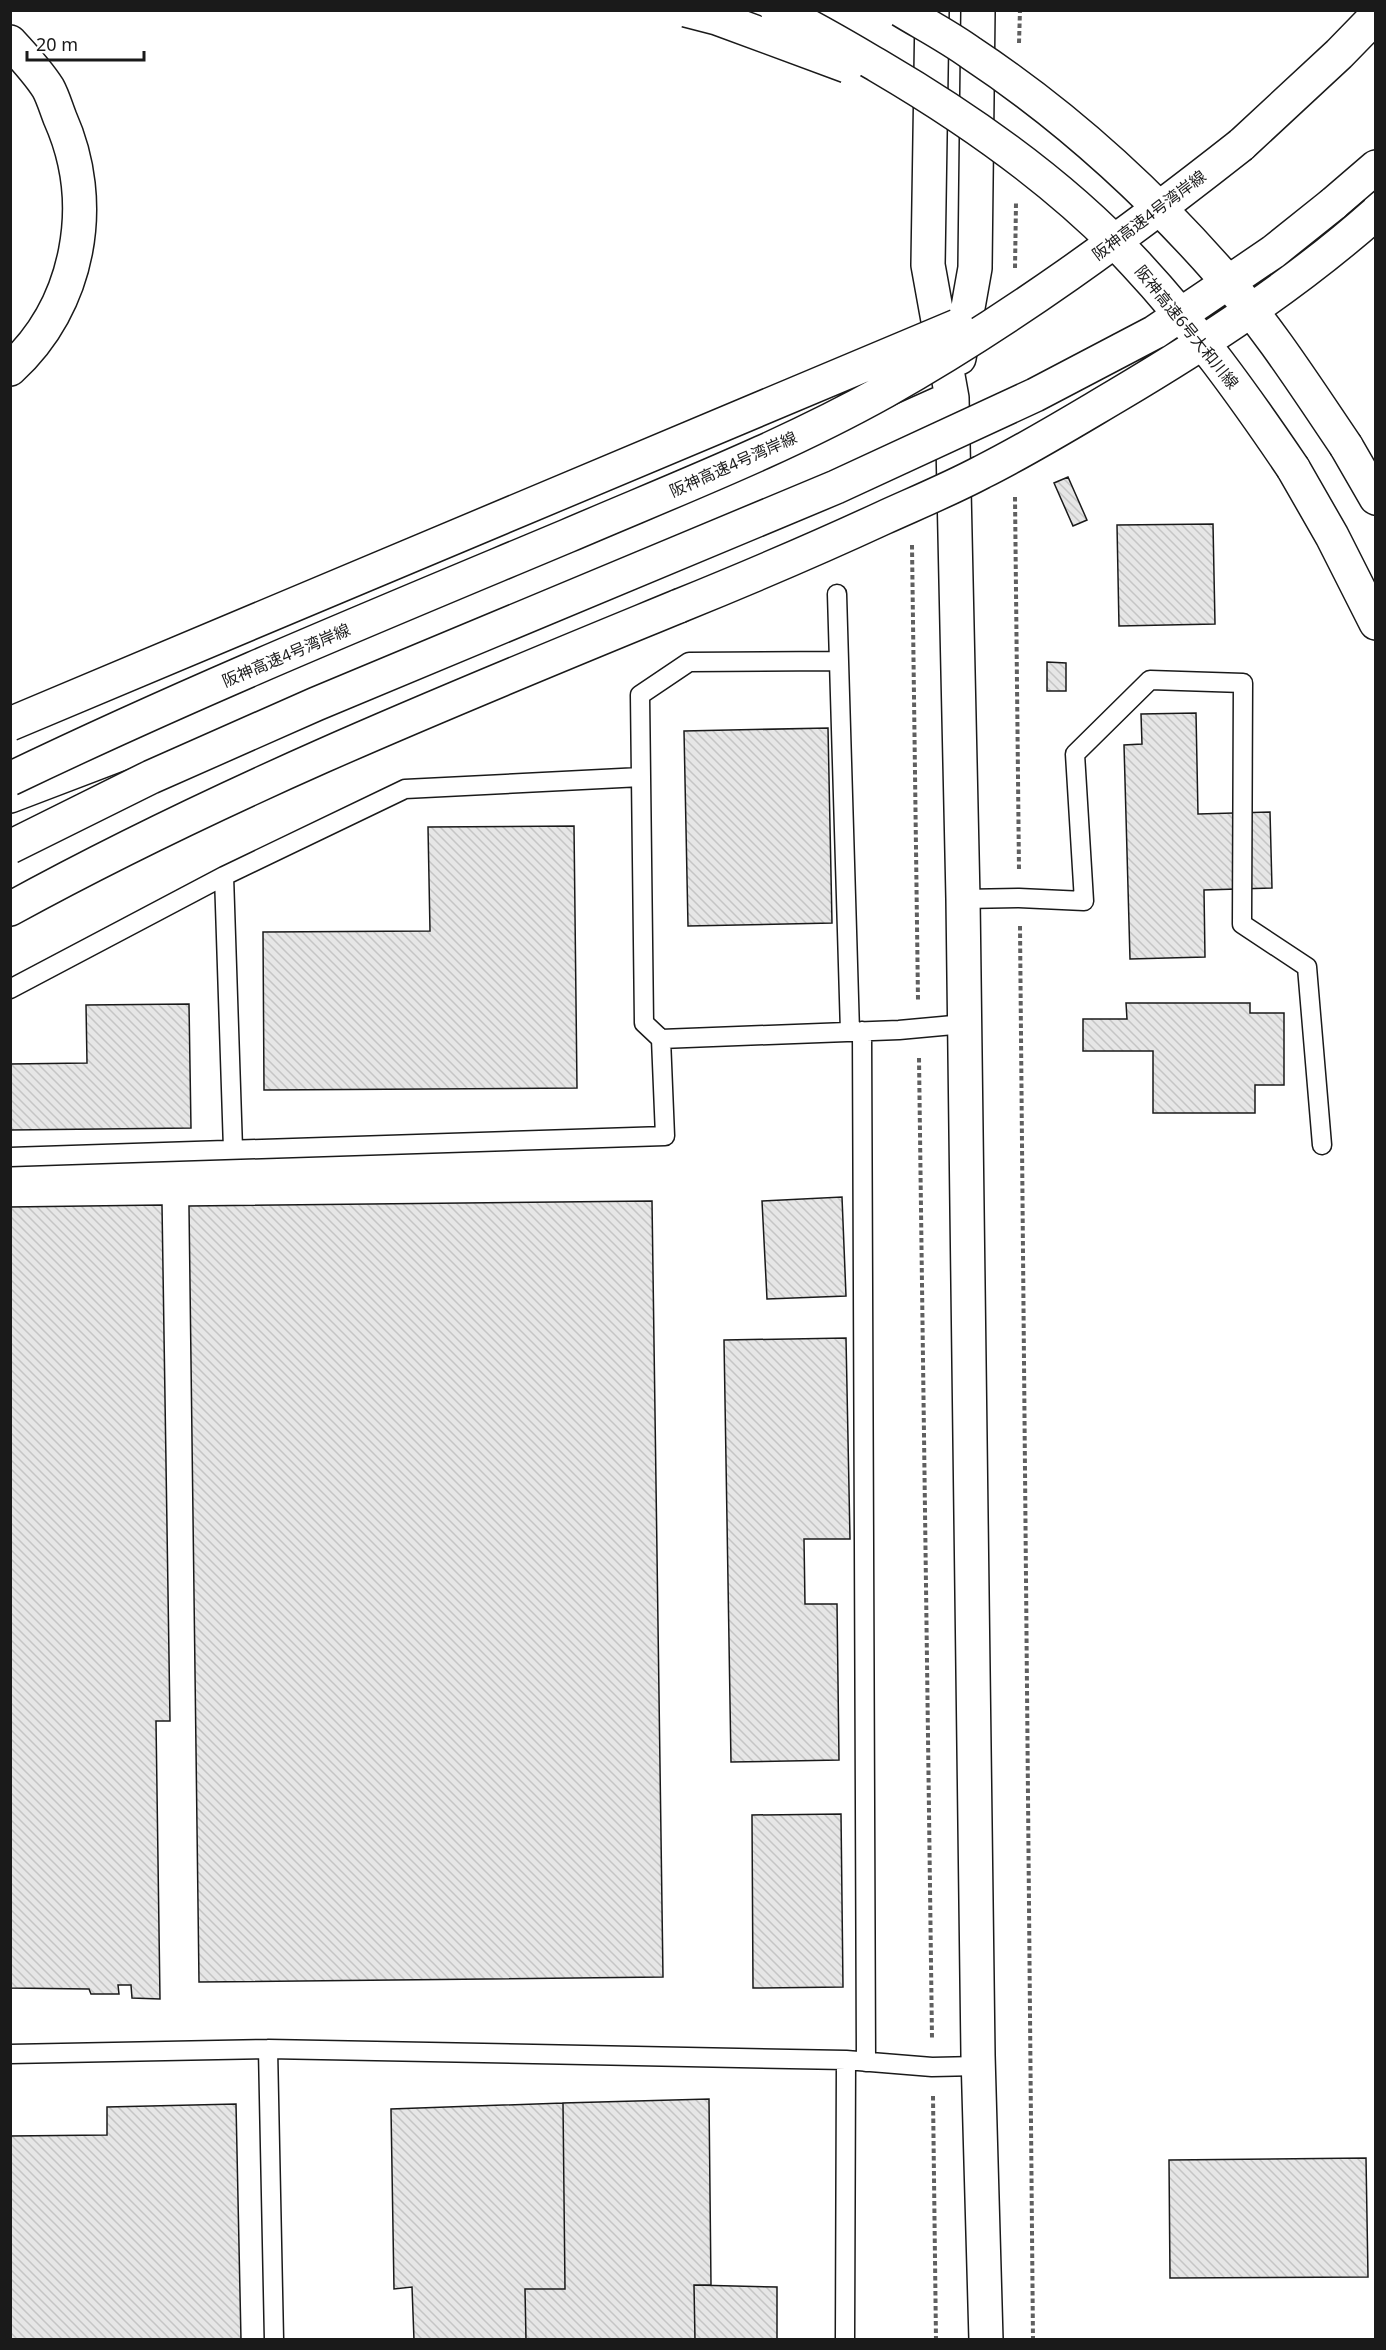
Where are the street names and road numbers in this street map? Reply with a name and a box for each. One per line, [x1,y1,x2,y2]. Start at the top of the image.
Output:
street label: 阪神高速4号湾岸線 [1088,165,1210,265]
street label: 阪神高速6号大和川線 [1130,261,1244,393]
street label: 阪神高速4号湾岸線 [666,426,800,502]
street label: 阪神高速4号湾岸線 [219,618,353,692]

